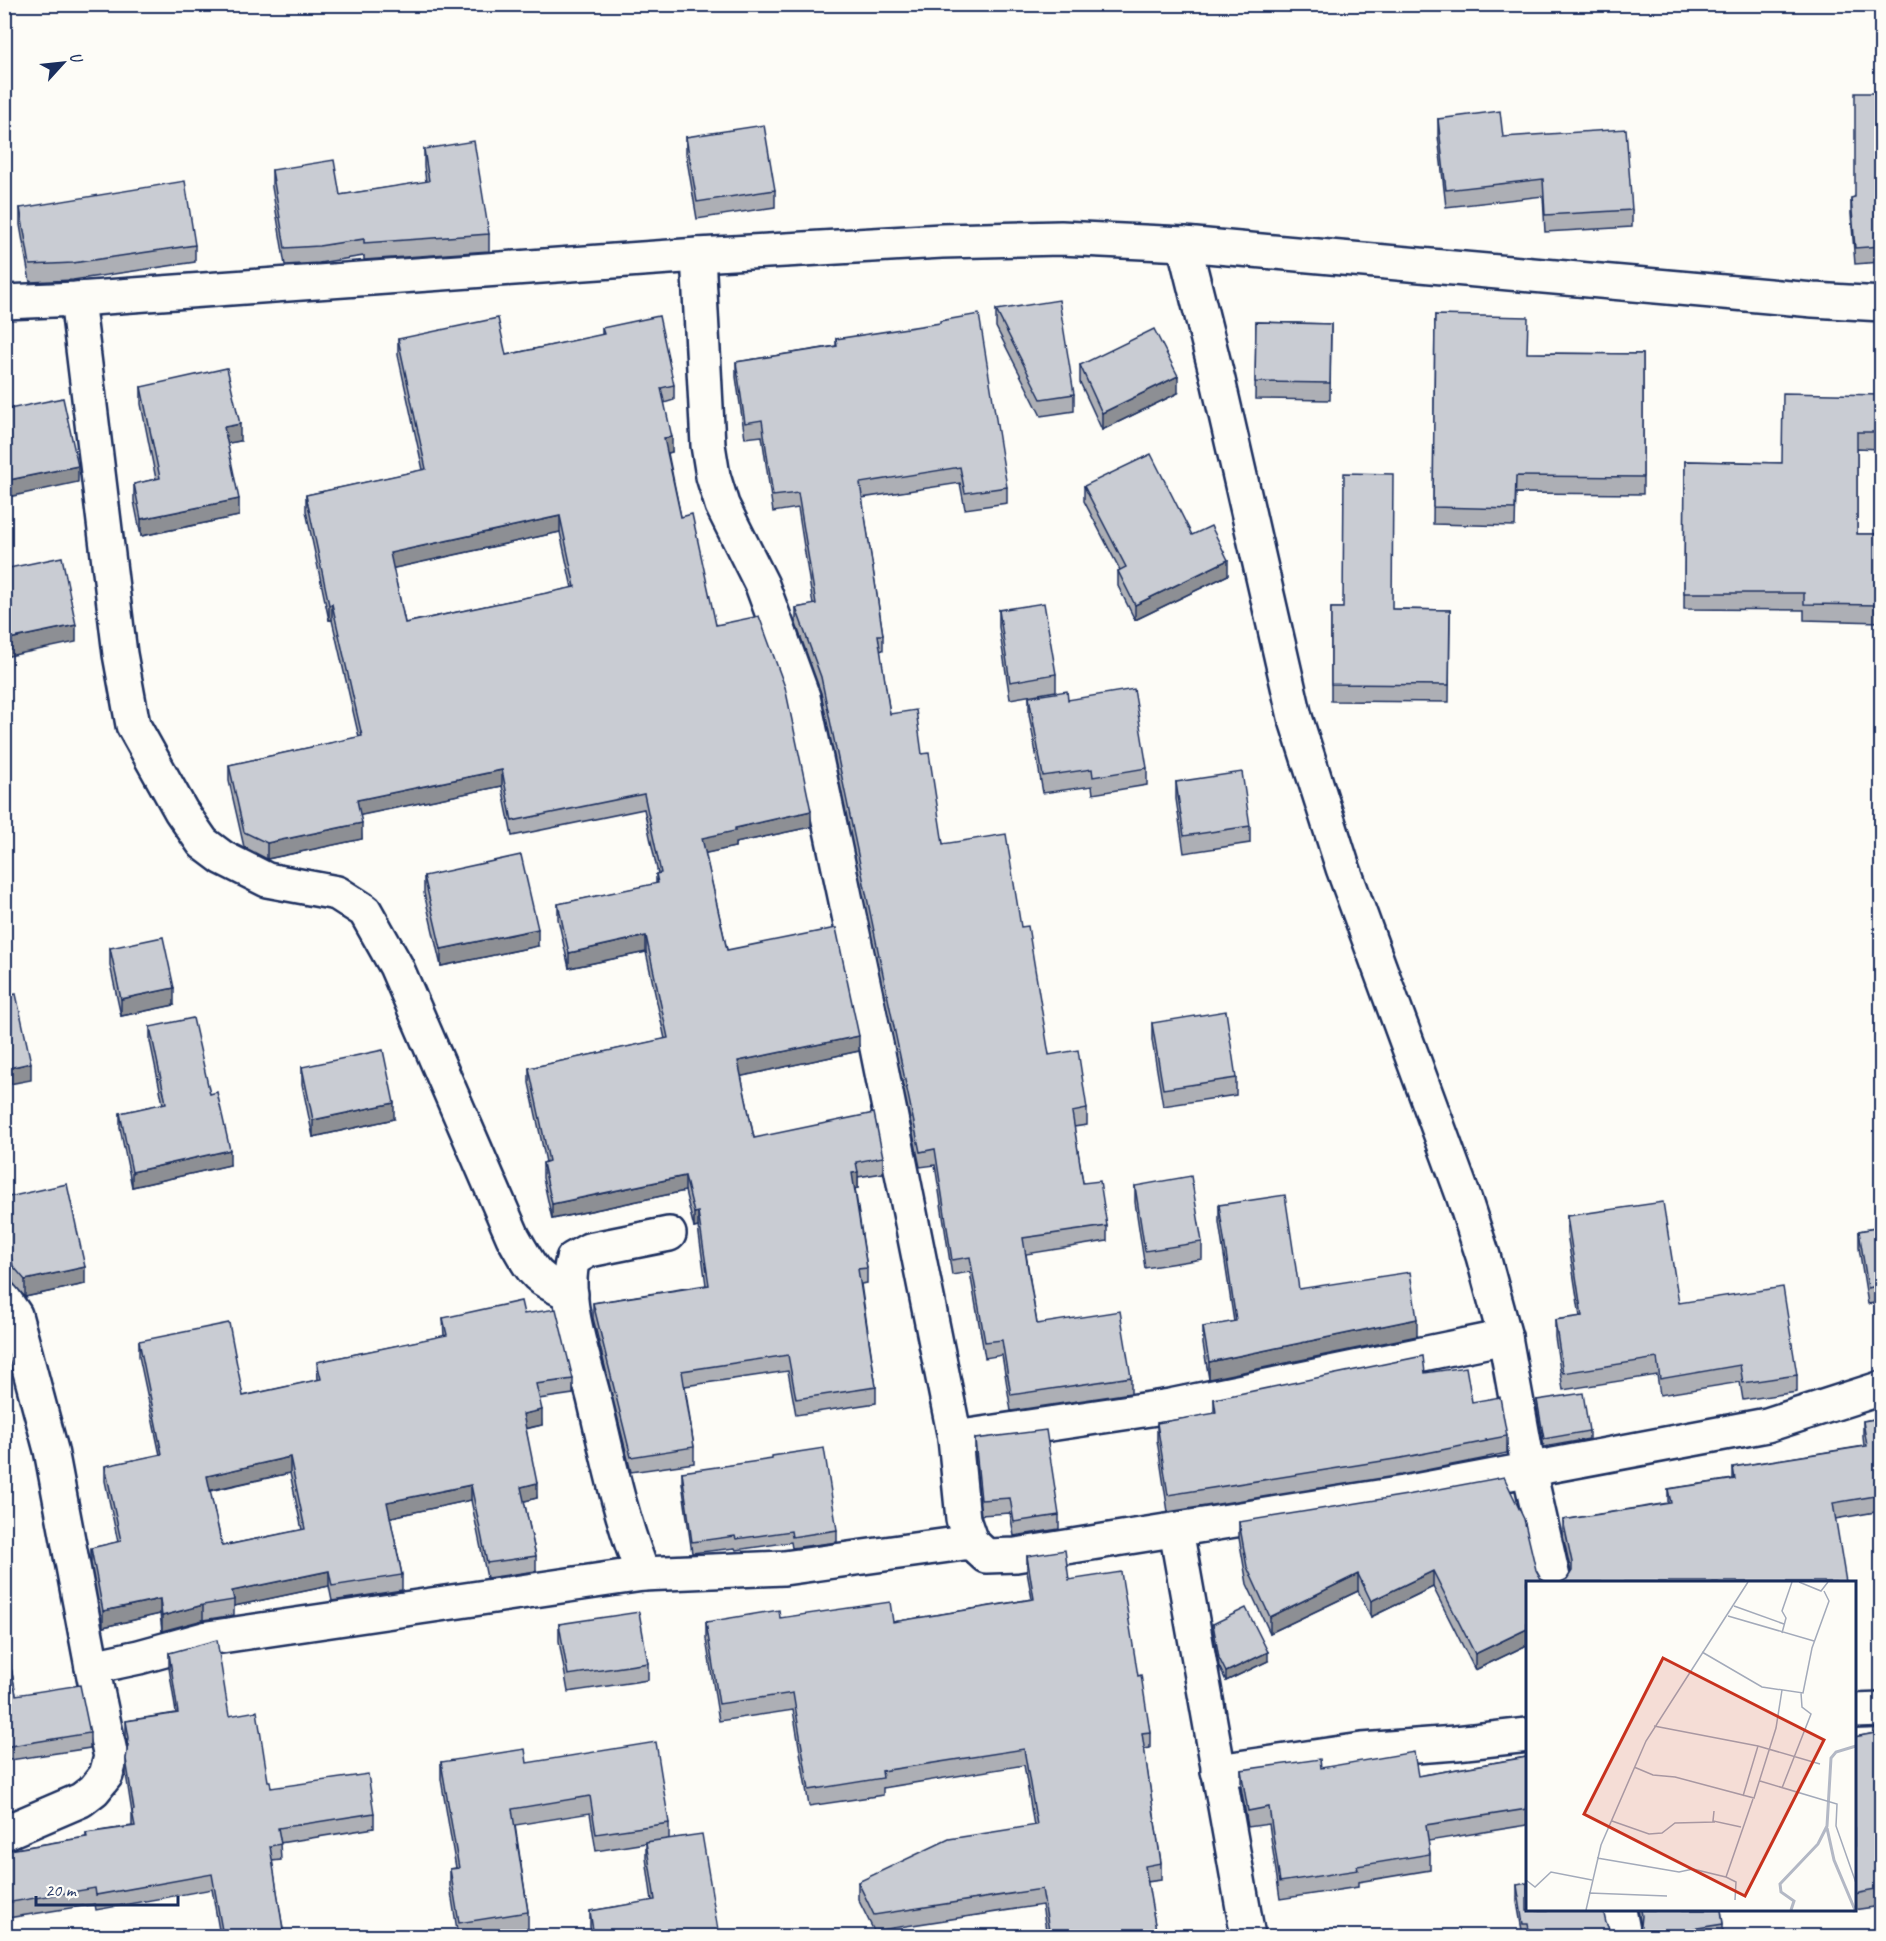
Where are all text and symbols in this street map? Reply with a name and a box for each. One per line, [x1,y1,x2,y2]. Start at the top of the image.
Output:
north arrow [33,33,93,93]
text: U [65,49,88,68]
inset map [1526,1581,1856,1911]
scale bar [36,1869,178,1907]
text: 20 m [45,1879,78,1901]

